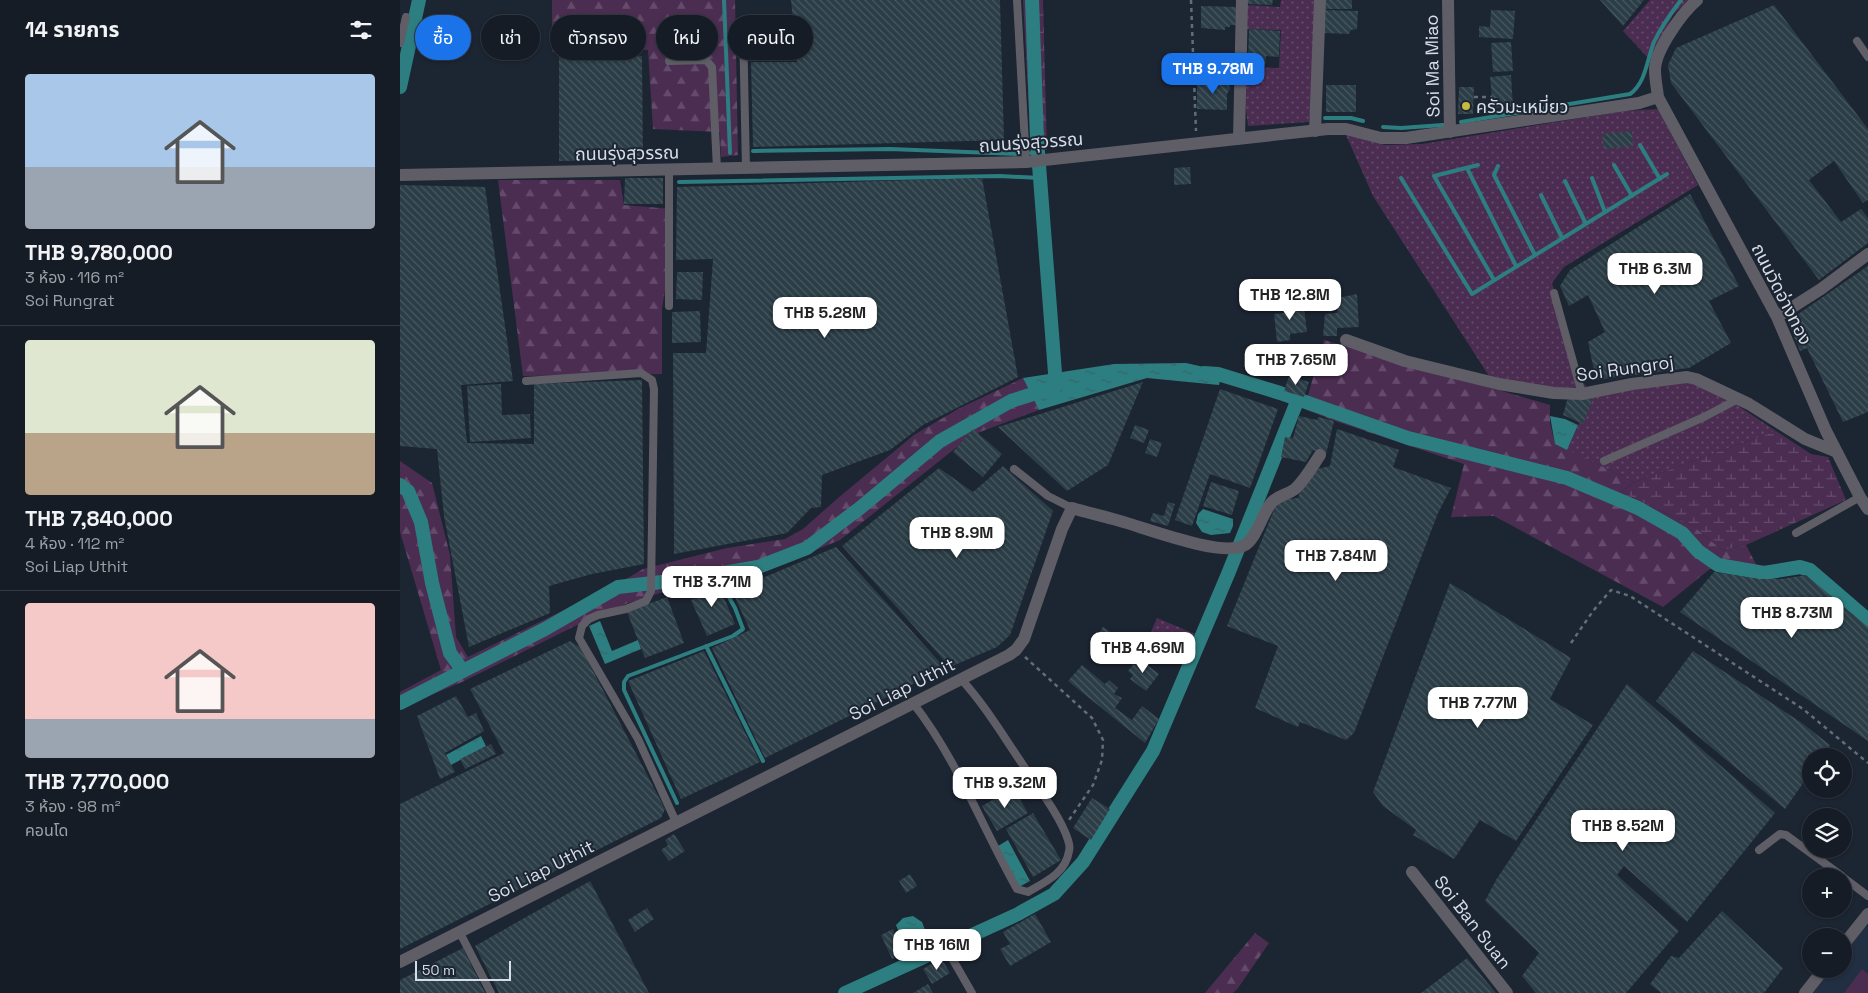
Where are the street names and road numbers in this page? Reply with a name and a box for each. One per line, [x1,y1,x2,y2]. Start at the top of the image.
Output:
street label: Soi Ma Miao [1420,14,1444,118]
street label: ถนนรุ่งสุวรรณ [978,127,1084,157]
street label: ถนนรุ่งสุวรรณ [575,141,679,165]
street label: ถนนวัดอ่างทอง [1747,239,1817,349]
street label: Soi Rungroj [1575,350,1675,386]
street label: Soi Liap Uthit [845,652,959,726]
street label: Soi Liap Uthit [484,834,598,908]
street label: Soi Ban Suan [1429,871,1517,973]

